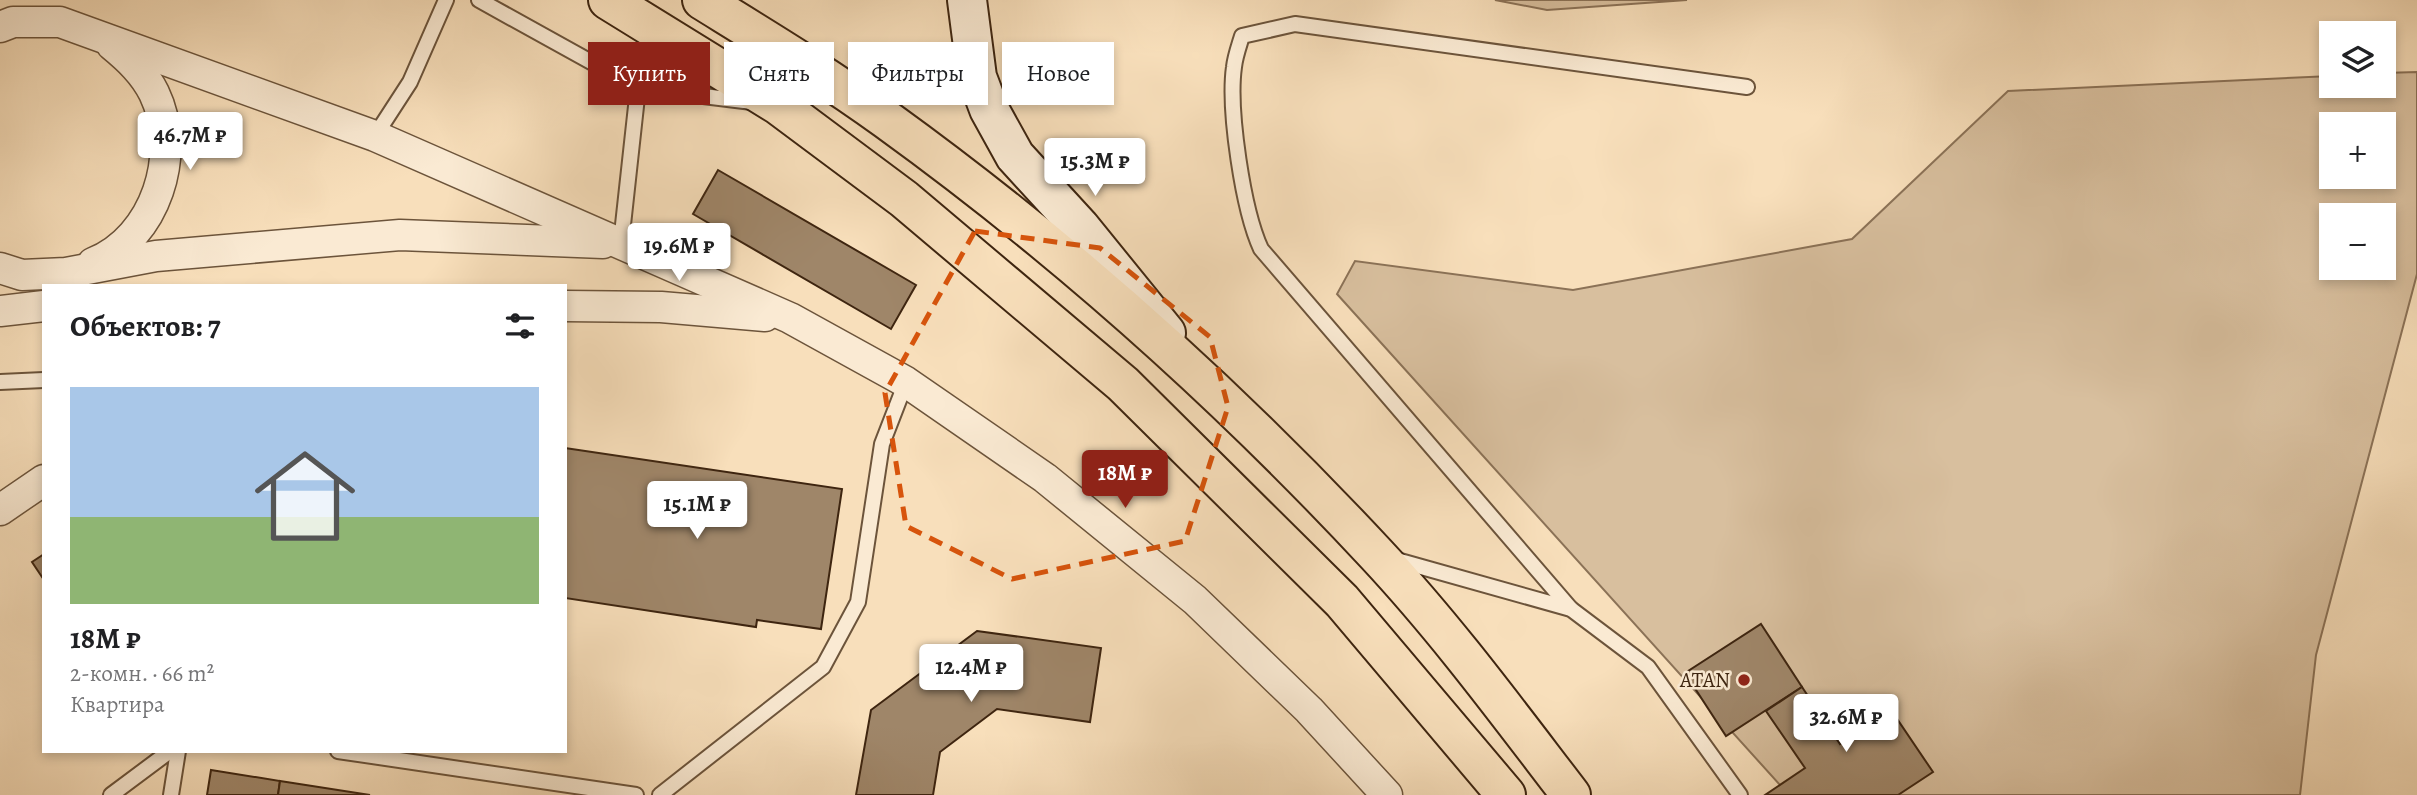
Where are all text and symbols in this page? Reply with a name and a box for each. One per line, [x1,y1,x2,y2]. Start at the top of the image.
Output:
map controls [2319,21,2396,280]
button: layers [2319,21,2396,98]
chip: Купить [588,42,710,105]
chip: Снять [724,42,834,105]
chip: Фильтры [848,42,988,105]
chip: Новое [1002,42,1114,105]
button: + [2319,112,2396,189]
pin: 46.7M ₽ [125,113,255,172]
text: 46.7M ₽ [154,119,226,150]
pin: 15.3M ₽ [1030,138,1160,198]
text: 15.3M ₽ [1060,145,1130,176]
button: − [2319,203,2396,280]
pin: 19.6M ₽ [614,224,744,283]
text: 19.6M ₽ [644,230,714,261]
text: Объектов: 7 [70,306,220,346]
icon: filters [501,307,539,345]
icon: home [242,433,368,559]
pin: 18M ₽ [1076,450,1174,510]
text: 18M ₽ [1098,457,1152,488]
pin: 15.1M ₽ [632,482,762,541]
text: 15.1M ₽ [663,488,731,519]
text: 18M ₽ [70,618,141,658]
pin: 12.4M ₽ [906,644,1036,704]
text: 12.4M ₽ [935,651,1007,682]
text: 2-комн. · 66 m² [70,658,214,689]
place label: ATAN [1679,666,1730,694]
marker: ATAN [1736,672,1752,688]
text: Квартира [70,689,165,720]
pin: 32.6M ₽ [1781,694,1911,754]
text: 32.6M ₽ [1809,701,1883,732]

